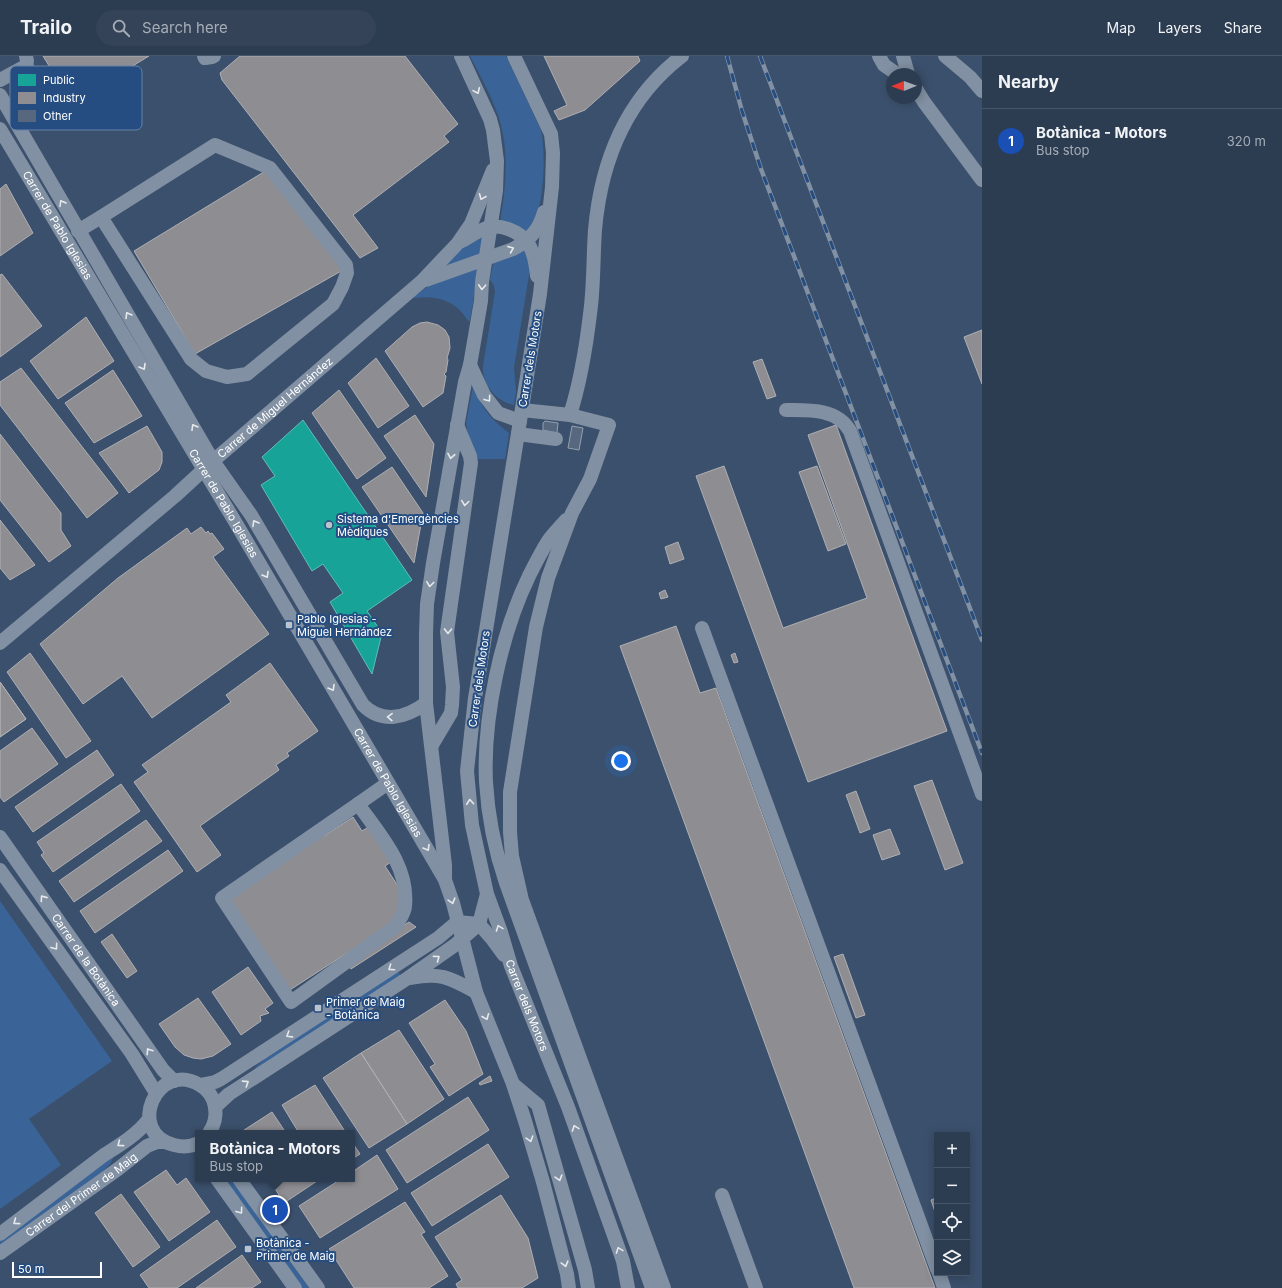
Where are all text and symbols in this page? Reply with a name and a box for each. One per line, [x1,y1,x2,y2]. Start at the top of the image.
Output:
search box [96,10,376,46]
text: Trailo [20,16,72,39]
icon: search [110,17,132,39]
text: Search here [142,18,228,37]
text: Map [1107,19,1136,36]
text: Layers [1158,19,1202,36]
text: Share [1224,19,1262,36]
legend [10,66,142,130]
north arrow [886,68,922,104]
text: Nearby [998,72,1059,92]
text: Public [43,73,75,87]
one-way arrow [472,87,480,95]
text: Industry [43,91,86,105]
text: Other [43,109,72,123]
text: Botànica - Motors [1036,123,1167,142]
text: 1 [1008,133,1014,149]
text: 320 m [1227,133,1266,149]
text: Bus stop [1036,142,1089,158]
street label: Carrer de Pablo Iglesias [20,168,95,282]
one-way arrow [479,193,487,200]
one-way arrow [60,199,67,207]
one-way arrow [508,246,515,254]
one-way arrow [477,284,486,290]
street label: Carrer dels Motors [515,310,545,408]
one-way arrow [125,312,133,319]
street label: Carrer de Miguel Hernández [214,354,336,461]
one-way arrow [138,363,145,370]
one-way arrow [483,395,490,402]
one-way arrow [191,424,198,431]
street label: Carrer de Pablo Iglesias [186,446,262,560]
one-way arrow [448,453,456,459]
one-way arrow [461,500,470,506]
place label: Sistema d'Emergències Mèdiques [337,512,459,539]
one-way arrow [253,520,260,527]
marker: Sistema d'Emergències Mèdiques [324,520,334,530]
one-way arrow [262,571,269,579]
one-way arrow [426,581,435,587]
place label: Pablo Iglesias - Miguel Hernández [297,612,392,639]
marker: Pablo Iglesias - Miguel Hernández [284,620,294,630]
one-way arrow [444,628,452,634]
street label: Carrer dels Motors [465,630,493,728]
one-way arrow [327,684,335,691]
one-way arrow [387,712,394,721]
street label: Carrer de Pablo Iglesias [351,725,426,840]
your location [611,751,631,771]
one-way arrow [465,799,474,805]
one-way arrow [422,844,430,851]
one-way arrow [40,895,48,902]
one-way arrow [447,897,456,904]
street label: Carrer de la Botànica [49,911,123,1009]
one-way arrow [495,925,504,932]
one-way arrow [50,943,57,950]
one-way arrow [432,956,439,963]
street label: Carrer dels Motors [503,958,552,1053]
one-way arrow [388,963,395,971]
place label: Primer de Maig - Botànica [326,995,405,1022]
marker: Primer de Maig - Botànica [313,1003,323,1013]
one-way arrow [481,1013,489,1020]
one-way arrow [286,1030,293,1038]
one-way arrow [147,1048,154,1055]
one-way arrow [242,1080,249,1088]
one-way arrow [571,1124,580,1131]
popup [195,1130,355,1182]
map controls [934,1132,970,1276]
button: + [934,1132,970,1168]
one-way arrow [525,1135,534,1142]
text: Botànica - Motors [210,1139,340,1158]
one-way arrow [118,1140,125,1147]
street label: Carrer del Primer de Maig [23,1150,140,1240]
text: Bus stop [210,1158,263,1174]
button: − [934,1168,970,1204]
one-way arrow [554,1174,563,1181]
pin: 1 [262,1195,288,1225]
button: locate [934,1204,970,1240]
one-way arrow [235,1206,242,1213]
one-way arrow [13,1217,20,1224]
place label: Botànica - Primer de Maig [256,1236,335,1263]
button: layers [934,1240,970,1276]
marker: Botànica - Primer de Maig [243,1244,253,1254]
one-way arrow [616,1247,624,1254]
scale bar [12,1260,102,1279]
one-way arrow [560,1261,568,1267]
text: 50 m [18,1262,44,1276]

